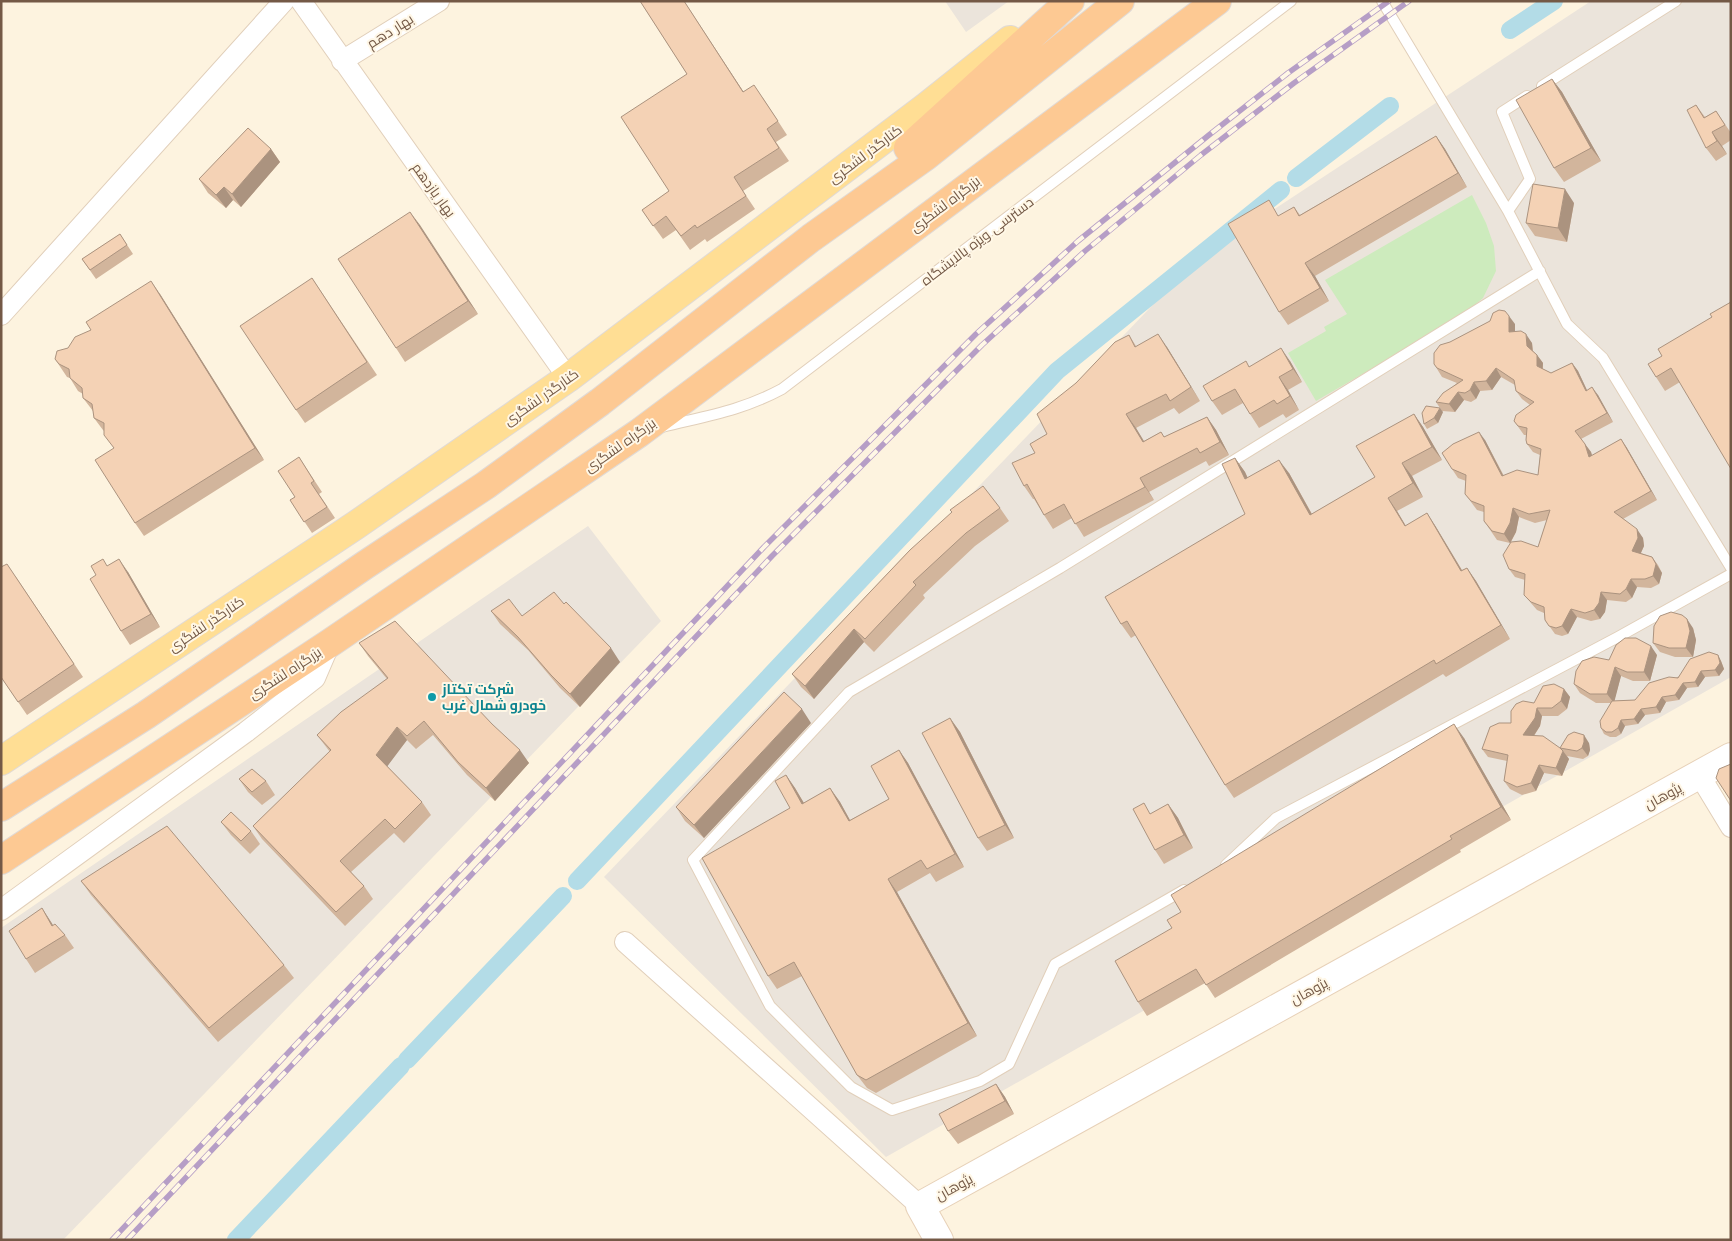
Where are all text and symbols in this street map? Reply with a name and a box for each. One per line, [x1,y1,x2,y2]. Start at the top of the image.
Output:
street label: بهار دهم [363,9,417,53]
street label: کنارگذر لشگری [824,120,906,188]
street label: بهار یازدهم [407,159,461,221]
street label: بزرگراه لشگری [906,171,984,237]
street label: دسترسی ویژه پالایشگاه [916,192,1038,290]
street label: کنارگذر لشگری [499,364,583,430]
street label: بزرگراه لشگری [580,413,660,477]
street label: کنارگذر لشگری [164,591,248,657]
street label: بزرگراه لشگری [245,642,325,704]
place label: شرکت تکتاز خودرو شمال غرب [441,679,546,715]
marker: شرکت تکتاز خودرو شمال غرب [426,691,438,703]
street label: پژوهان [1641,777,1686,814]
street label: پژوهان [1287,972,1332,1009]
street label: پژوهان [932,1168,977,1205]

